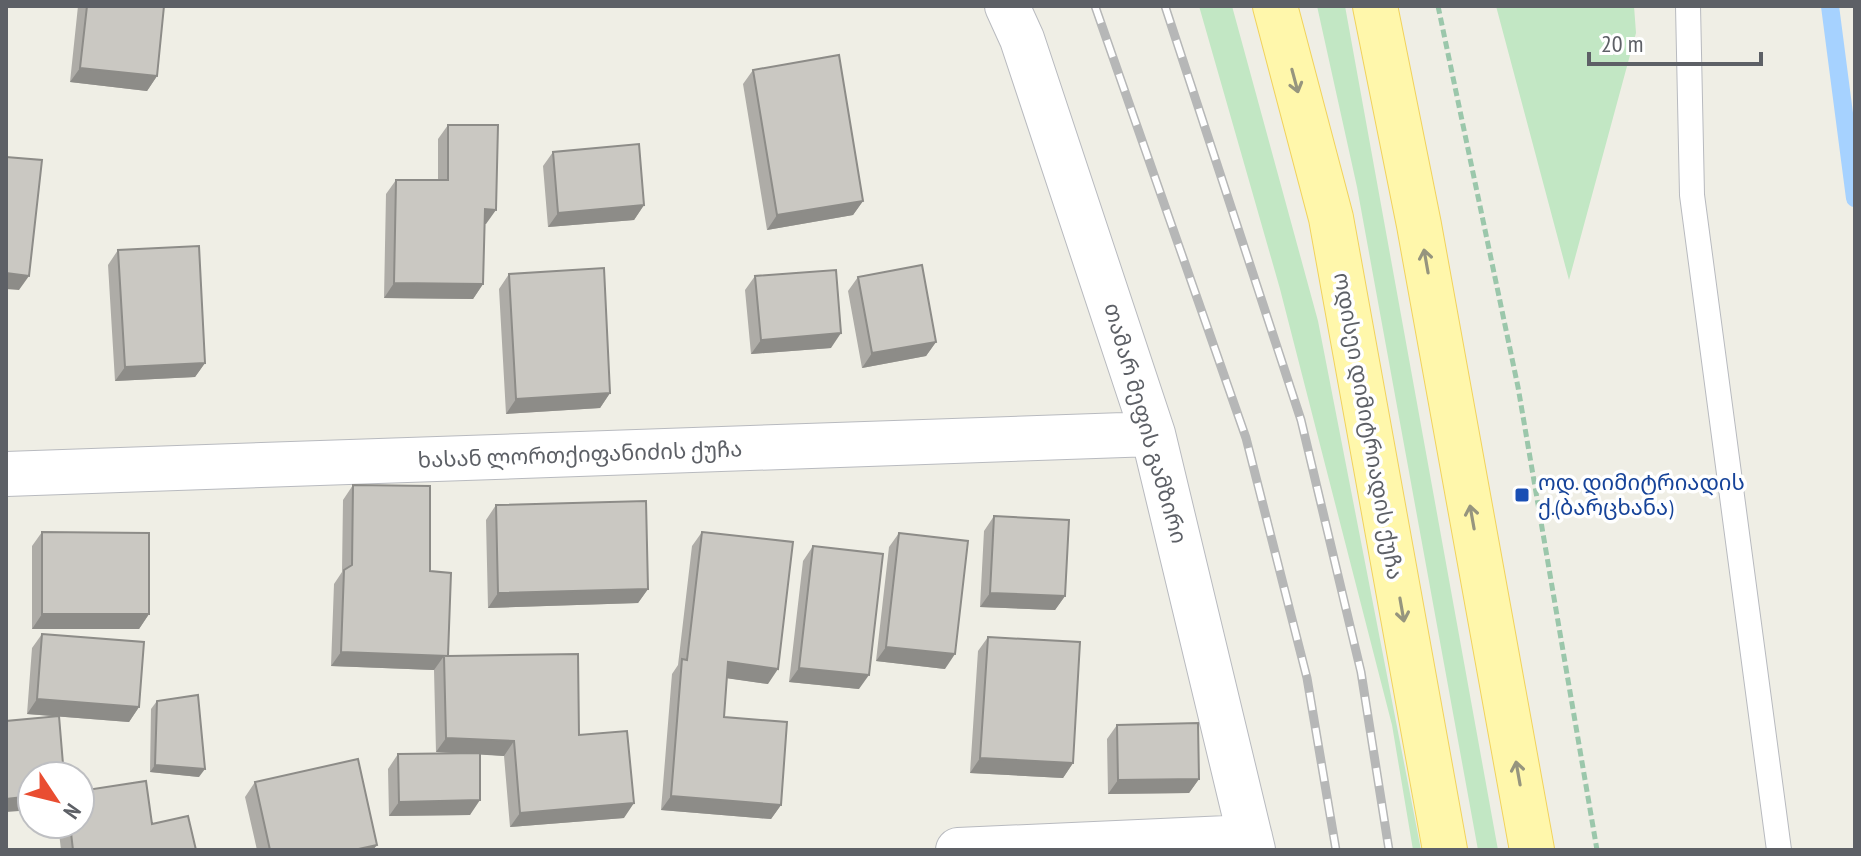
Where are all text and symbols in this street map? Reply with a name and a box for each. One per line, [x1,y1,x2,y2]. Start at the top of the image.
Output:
scale bar [1589,16,1761,66]
text: 20 m [1601,28,1643,59]
one-way arrow [1288,68,1303,94]
one-way arrow [1417,249,1432,275]
street label: ოდისეი დიმიტრიადის ქუჩა [1328,270,1410,582]
street label: თამარ მეფის გამზირი [1098,299,1194,547]
street label: ხასან ლორთქიფანიძის ქუჩა [417,434,743,474]
place label: ოდ. დიმიტრიადის ქ.(ბარცხანა) [1538,468,1745,521]
marker: ოდ. დიმიტრიადის ქ.(ბარცხანა) [1513,486,1531,504]
one-way arrow [1463,505,1478,531]
one-way arrow [1395,597,1410,623]
north arrow [16,760,96,840]
one-way arrow [1509,761,1524,786]
text: N [58,799,87,824]

